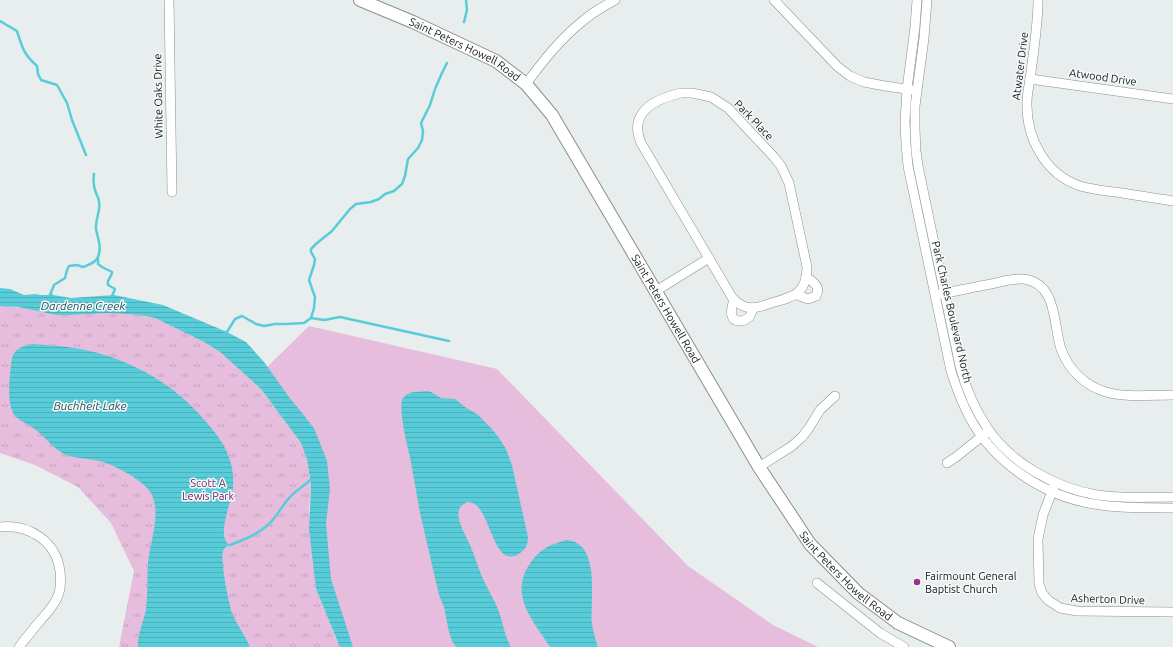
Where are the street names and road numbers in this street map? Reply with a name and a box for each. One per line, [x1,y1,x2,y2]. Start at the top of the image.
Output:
street label: Saint Peters Howell Road [408,15,523,83]
street label: Atwater Drive [1010,31,1030,101]
street label: White Oaks Drive [151,53,165,139]
street label: Atwood Drive [1069,66,1137,88]
street label: Park Place [732,98,776,142]
street label: Park Charles Boulevard North [930,240,974,384]
street label: Saint Peters Howell Road [629,252,702,365]
street label: Saint Peters Howell Road [797,529,895,623]
street label: Asherton Drive [1071,592,1145,606]

